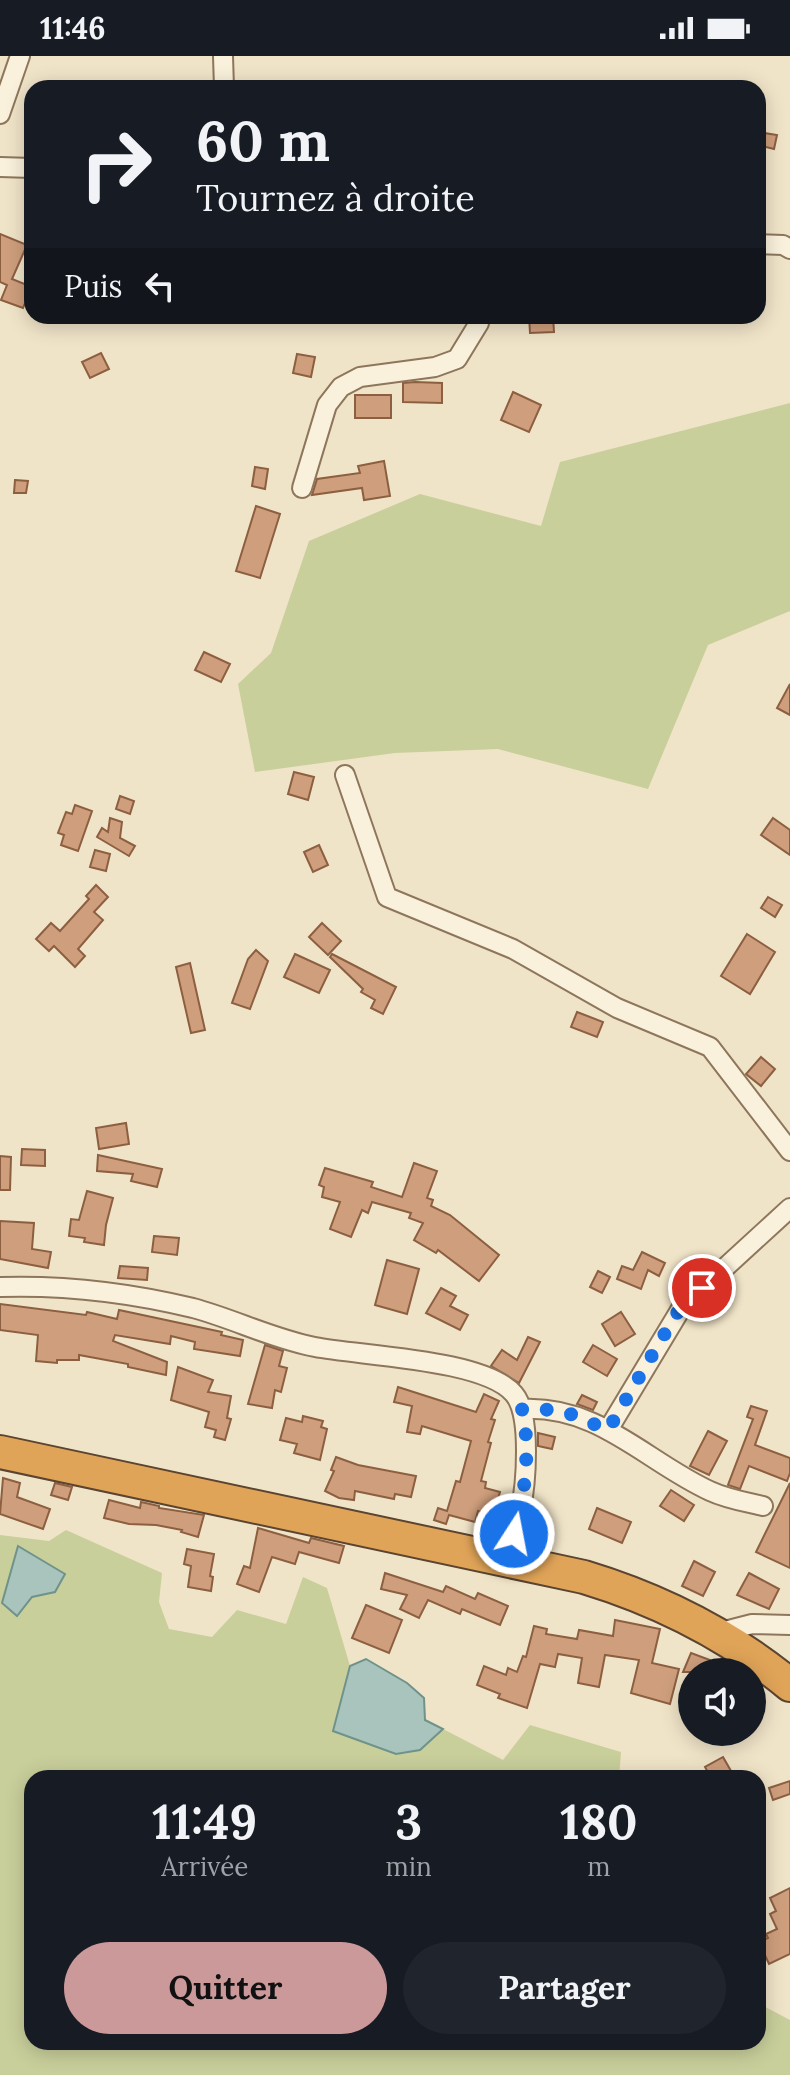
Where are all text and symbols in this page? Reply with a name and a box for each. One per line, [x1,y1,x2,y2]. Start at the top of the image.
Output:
text: 11:46 [40,9,106,47]
text: 60 m [196,105,330,176]
icon: right [64,112,168,216]
text: Tournez à droite [196,175,475,221]
icon: left [138,264,182,308]
text: Puis [64,267,122,305]
pin [668,1254,736,1322]
icon: arrive [680,1266,724,1310]
position arrow [472,1492,556,1576]
map controls [678,1658,766,1746]
button: sound [678,1658,766,1746]
text: 11:49 [152,1791,257,1852]
text: 3 [395,1791,422,1852]
text: 180 [560,1791,638,1852]
text: Arrivée [161,1850,248,1883]
text: min [386,1850,432,1883]
text: m [587,1850,611,1883]
button: Quitter [64,1942,387,2034]
button: Partager [403,1942,726,2034]

